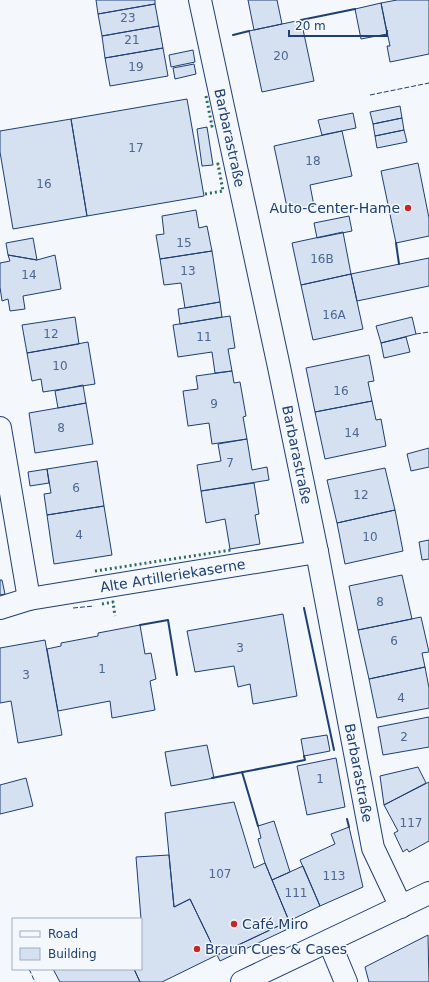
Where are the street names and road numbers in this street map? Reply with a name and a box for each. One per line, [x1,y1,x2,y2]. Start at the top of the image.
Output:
street label: Barbarastraße [211,87,248,189]
street label: Barbarastraße [279,404,315,506]
street label: Alte Artilleriekaserne [99,556,247,595]
street label: Barbarastraße [342,722,376,824]

